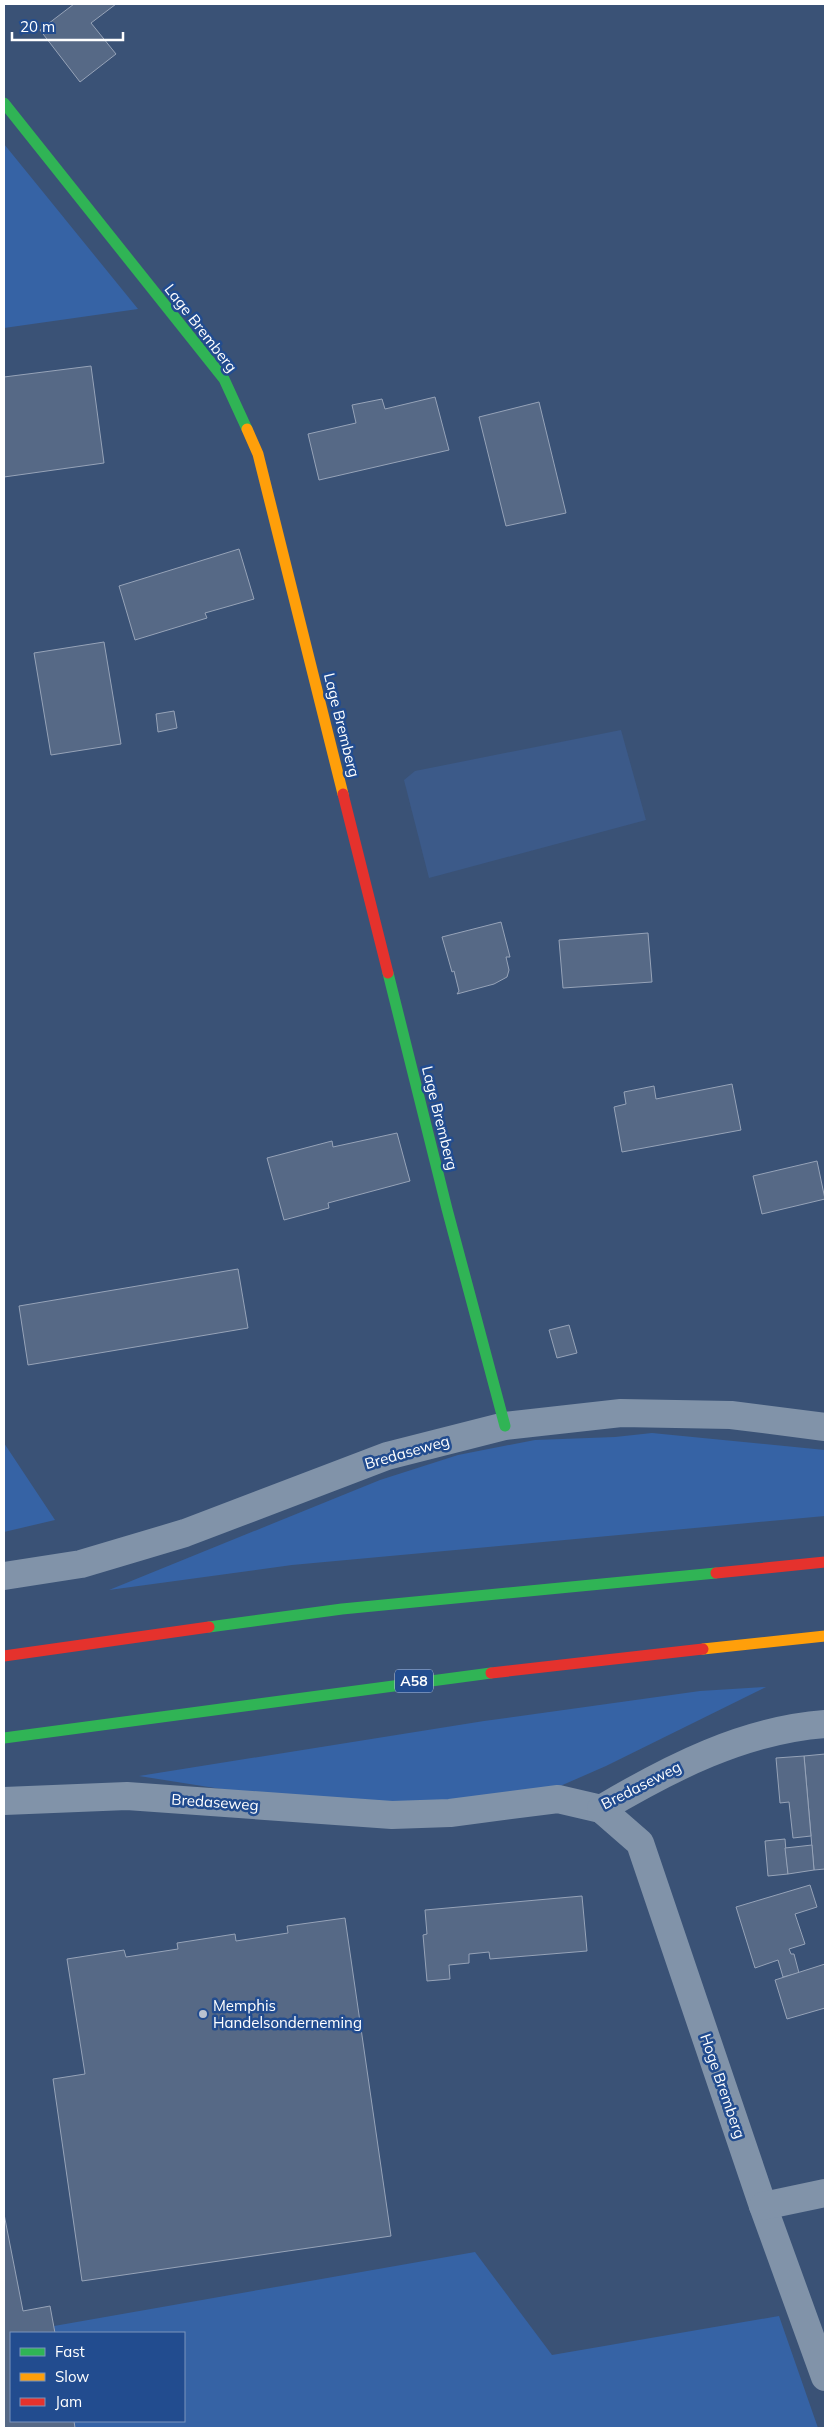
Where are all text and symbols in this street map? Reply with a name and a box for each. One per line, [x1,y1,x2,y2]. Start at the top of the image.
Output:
scale bar [12,10,124,42]
text: 20 m [20,17,55,36]
street label: Lage Bremberg [161,280,241,376]
street label: Lage Bremberg [320,671,364,779]
street label: Lage Bremberg [418,1064,462,1172]
street label: Bredaseweg [362,1431,452,1473]
road number: A58 [395,1670,433,1692]
street label: Bredaseweg [598,1757,684,1813]
street label: Bredaseweg [171,1789,259,1815]
place label: Memphis Handelsonderneming [213,1996,362,2032]
marker: Memphis Handelsonderneming [197,2008,209,2020]
street label: Hoge Bremberg [696,2031,750,2141]
legend [10,2332,185,2422]
text: Fast [55,2342,85,2361]
text: Slow [55,2367,89,2386]
text: Jam [55,2392,82,2411]

